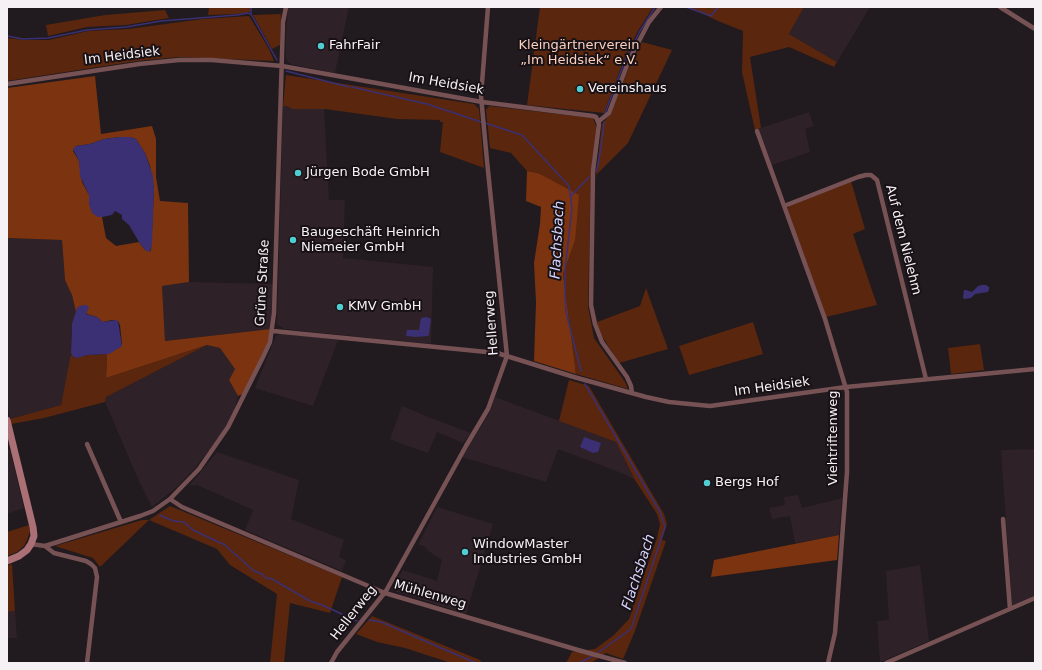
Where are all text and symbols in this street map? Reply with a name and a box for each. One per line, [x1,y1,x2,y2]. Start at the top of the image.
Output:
place label: FahrFair [329,38,380,54]
park label: Kleingärtnerverein „Im Heidsiek“ e.V. [519,38,639,69]
marker: FahrFair [316,41,326,51]
street label: Im Heidsiek [83,44,161,68]
street label: Im Heidsiek [407,70,485,98]
place label: Vereinshaus [588,81,667,97]
marker: Vereinshaus [575,84,585,94]
place label: Jürgen Bode GmbH [306,165,430,181]
marker: Jürgen Bode GmbH [293,168,303,178]
street label: Auf dem Nielehm [882,183,924,297]
water label: Flachsbach [548,200,568,280]
place label: Baugeschäft Heinrich Niemeier GmbH [301,225,440,256]
marker: Baugeschäft Heinrich Niemeier GmbH [288,235,298,245]
street label: Grüne Straße [253,239,273,327]
street label: Hellerweg [482,290,502,356]
place label: KMV GmbH [348,299,422,315]
marker: KMV GmbH [335,302,345,312]
street label: Im Heidsiek [733,374,811,400]
street label: Viehtriftenweg [826,390,842,486]
place label: Bergs Hof [715,475,778,491]
marker: Bergs Hof [702,478,712,488]
water label: Flachsbach [619,532,659,612]
place label: WindowMaster Industries GmbH [473,537,582,568]
marker: WindowMaster Industries GmbH [460,547,470,557]
street label: Mühlenweg [392,577,468,613]
street label: Hellerweg [328,582,380,644]

